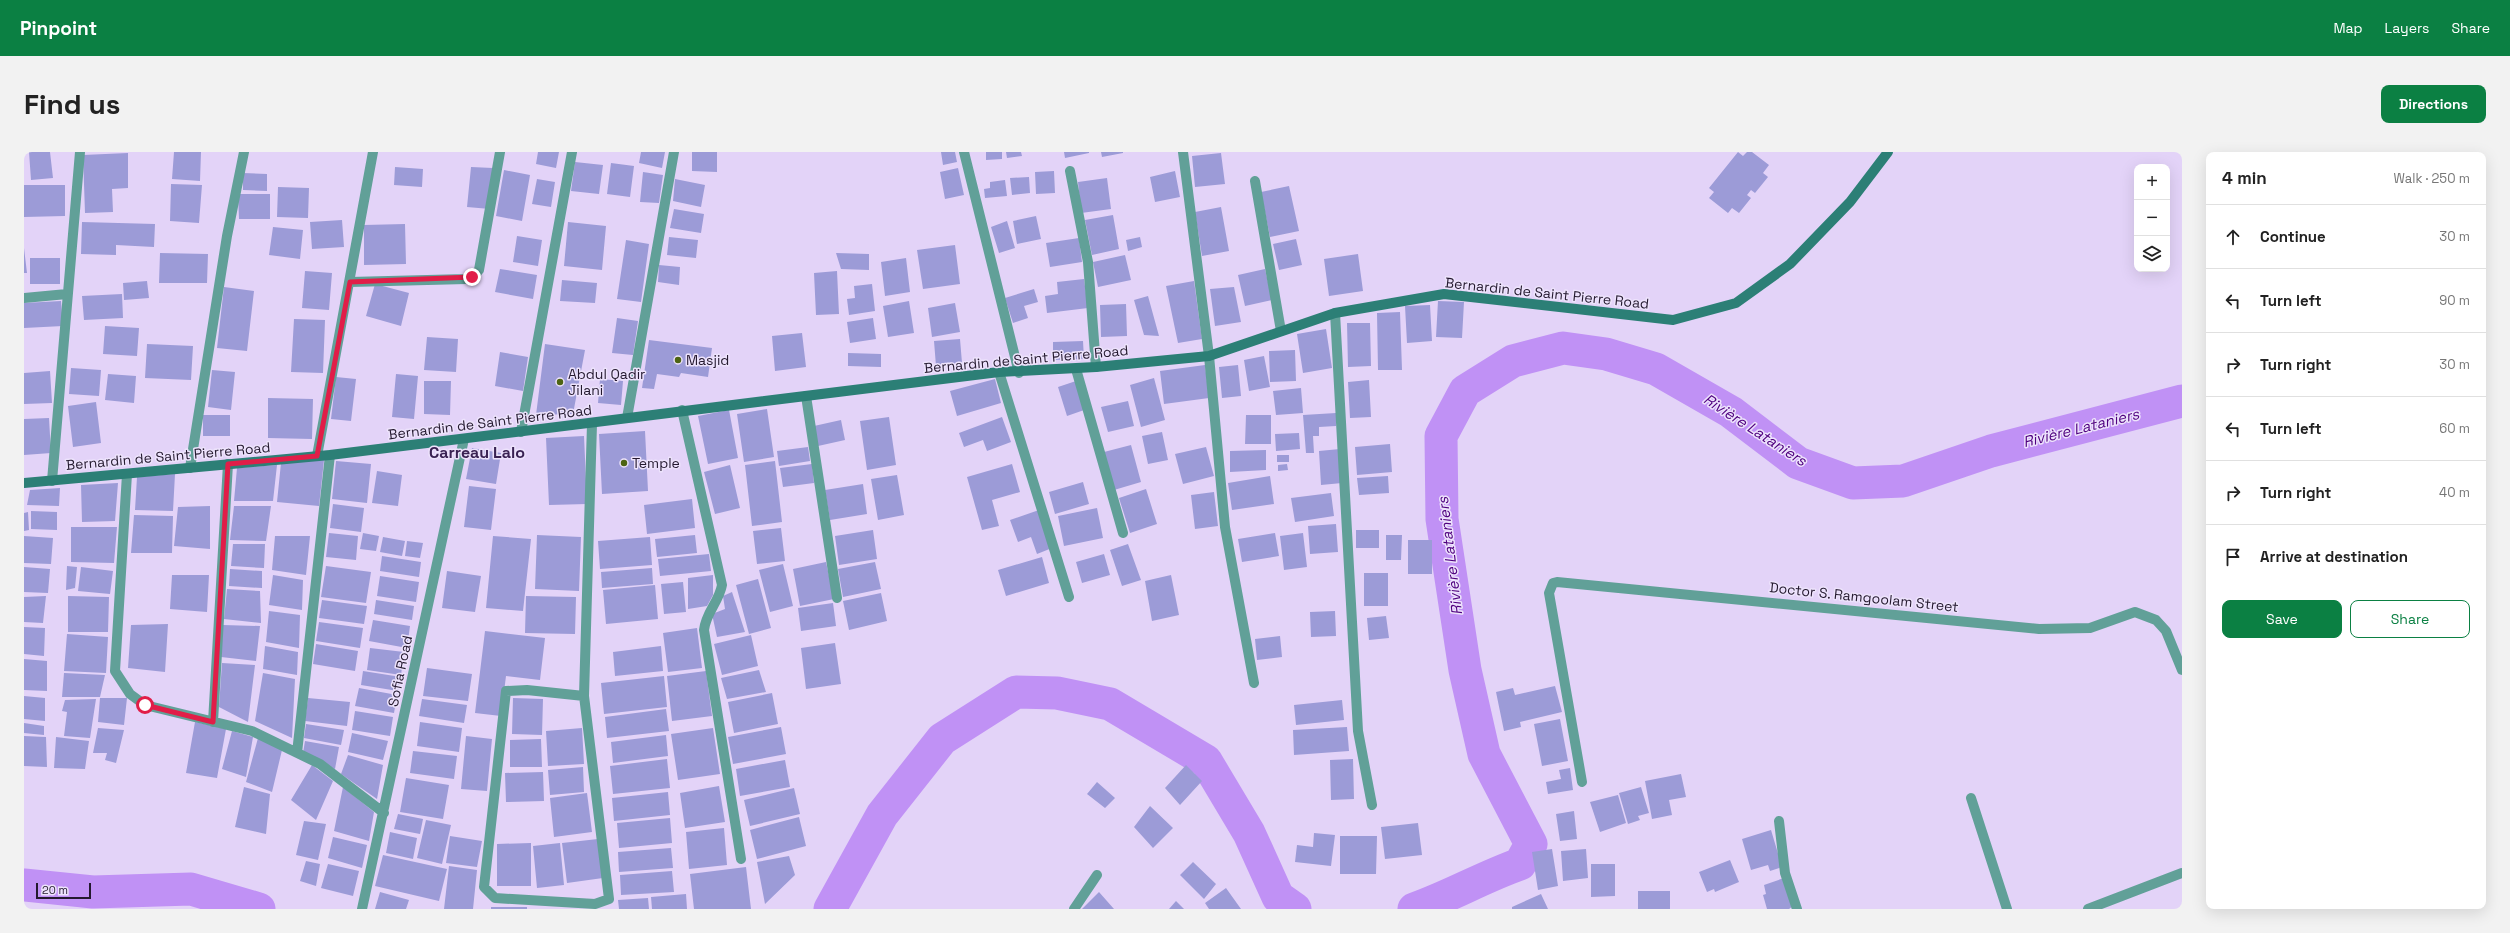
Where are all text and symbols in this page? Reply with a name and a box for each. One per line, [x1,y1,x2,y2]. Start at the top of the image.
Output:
text: Pinpoint [20,16,97,41]
text: Map [2333,19,2363,37]
text: Layers [2385,19,2429,37]
text: Share [2451,19,2490,37]
button: Directions [2381,85,2486,123]
text: Find us [24,86,121,122]
map controls [2134,164,2170,272]
button: + [2134,164,2170,200]
text: 4 min [2222,167,2267,189]
text: Walk · 250 m [2394,170,2470,187]
button: − [2134,200,2170,236]
icon: ahead [2222,226,2244,248]
text: Continue [2260,227,2326,246]
text: 30 m [2439,228,2470,245]
button: layers [2134,236,2170,272]
route end [463,268,481,286]
street label: Bernardin de Saint Pierre Road [1444,273,1650,313]
icon: left [2222,290,2244,312]
text: Turn left [2260,291,2322,310]
text: 90 m [2439,292,2470,309]
street label: Bernardin de Saint Pierre Road [923,341,1129,377]
place label: Masjid [686,351,729,369]
icon: right [2222,354,2244,376]
marker: Masjid [673,355,683,365]
text: Turn right [2260,355,2331,374]
text: 30 m [2439,356,2470,373]
place label: Abdul Qadir Jilani [568,365,645,399]
marker: Abdul Qadir Jilani [555,377,565,387]
water label: Rivière Lataniers [1700,389,1811,471]
street label: Bernardin de Saint Pierre Road [387,401,593,443]
water label: Rivière Lataniers [2021,404,2142,451]
icon: left [2222,418,2244,440]
text: Turn left [2260,419,2322,438]
text: 60 m [2439,420,2470,437]
street label: Bernardin de Saint Pierre Road [65,438,271,474]
district label: Carreau Lalo [429,442,525,463]
place label: Temple [632,454,680,472]
marker: Temple [619,458,629,468]
icon: right [2222,482,2244,504]
text: Turn right [2260,483,2331,502]
text: 40 m [2439,484,2470,501]
water label: Rivière Lataniers [1433,495,1466,616]
icon: arrive [2222,546,2244,568]
text: Arrive at destination [2260,547,2408,566]
street label: Doctor S. Ramgoolam Street [1769,578,1959,616]
button: Save [2222,600,2342,638]
button: Share [2350,600,2470,638]
street label: Sofia Road [384,634,416,708]
route start [136,696,154,714]
scale bar [36,881,91,900]
text: 20 m [42,883,68,897]

